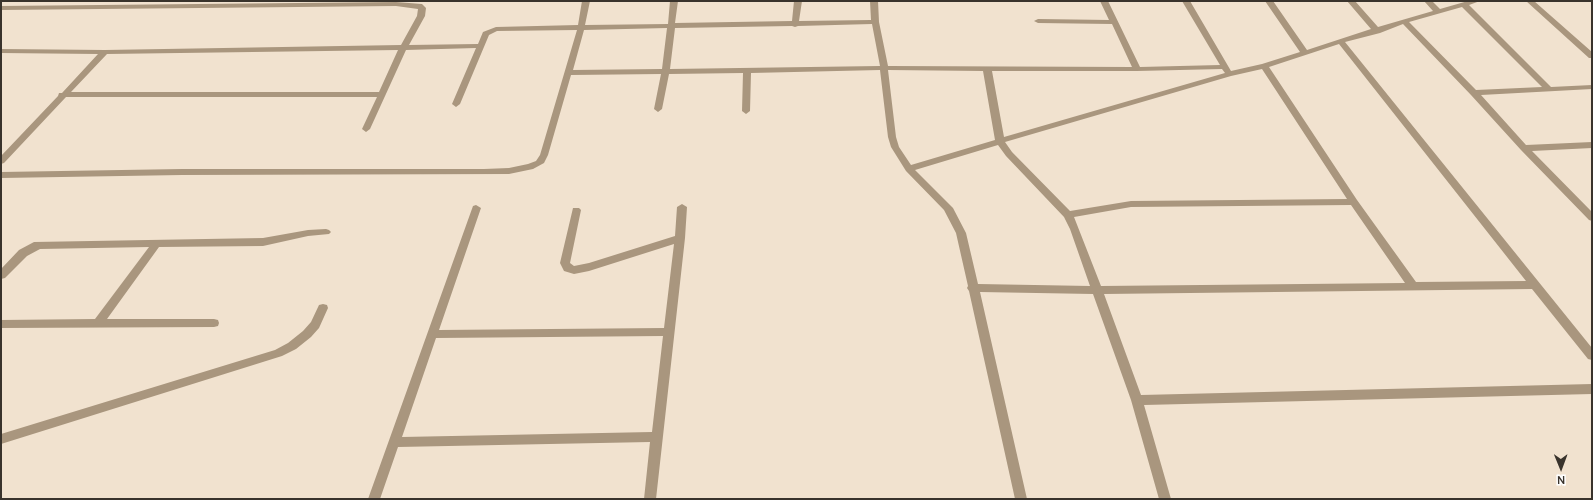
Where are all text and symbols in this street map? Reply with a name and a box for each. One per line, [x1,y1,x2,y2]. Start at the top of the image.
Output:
north arrow [1541,448,1581,488]
text: N [1557,473,1565,488]

